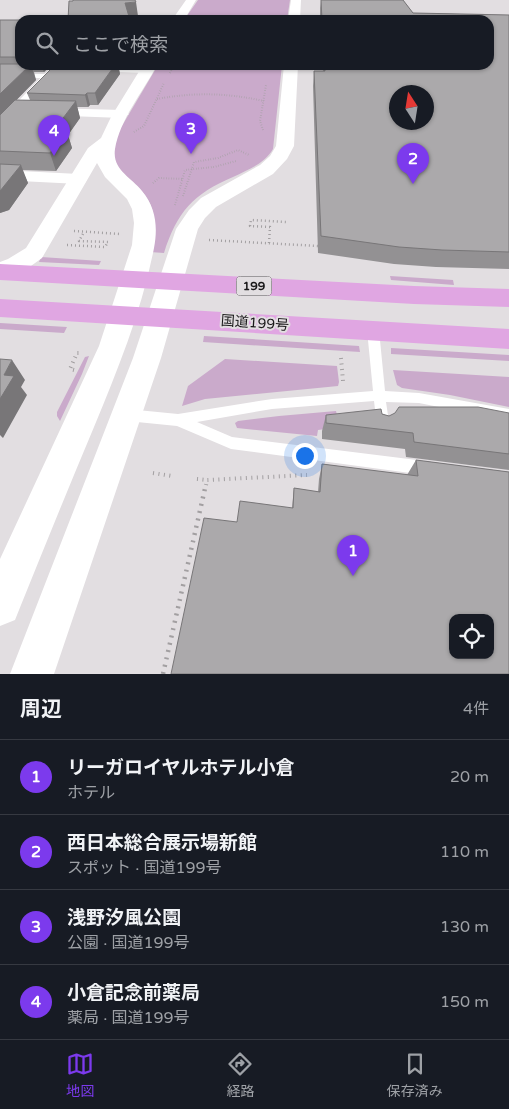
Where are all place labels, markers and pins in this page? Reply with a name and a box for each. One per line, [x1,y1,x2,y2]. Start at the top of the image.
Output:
pin: 3 [175,113,207,154]
pin: 4 [38,115,70,156]
pin: 2 [397,143,429,184]
pin: 1 [337,535,369,576]

